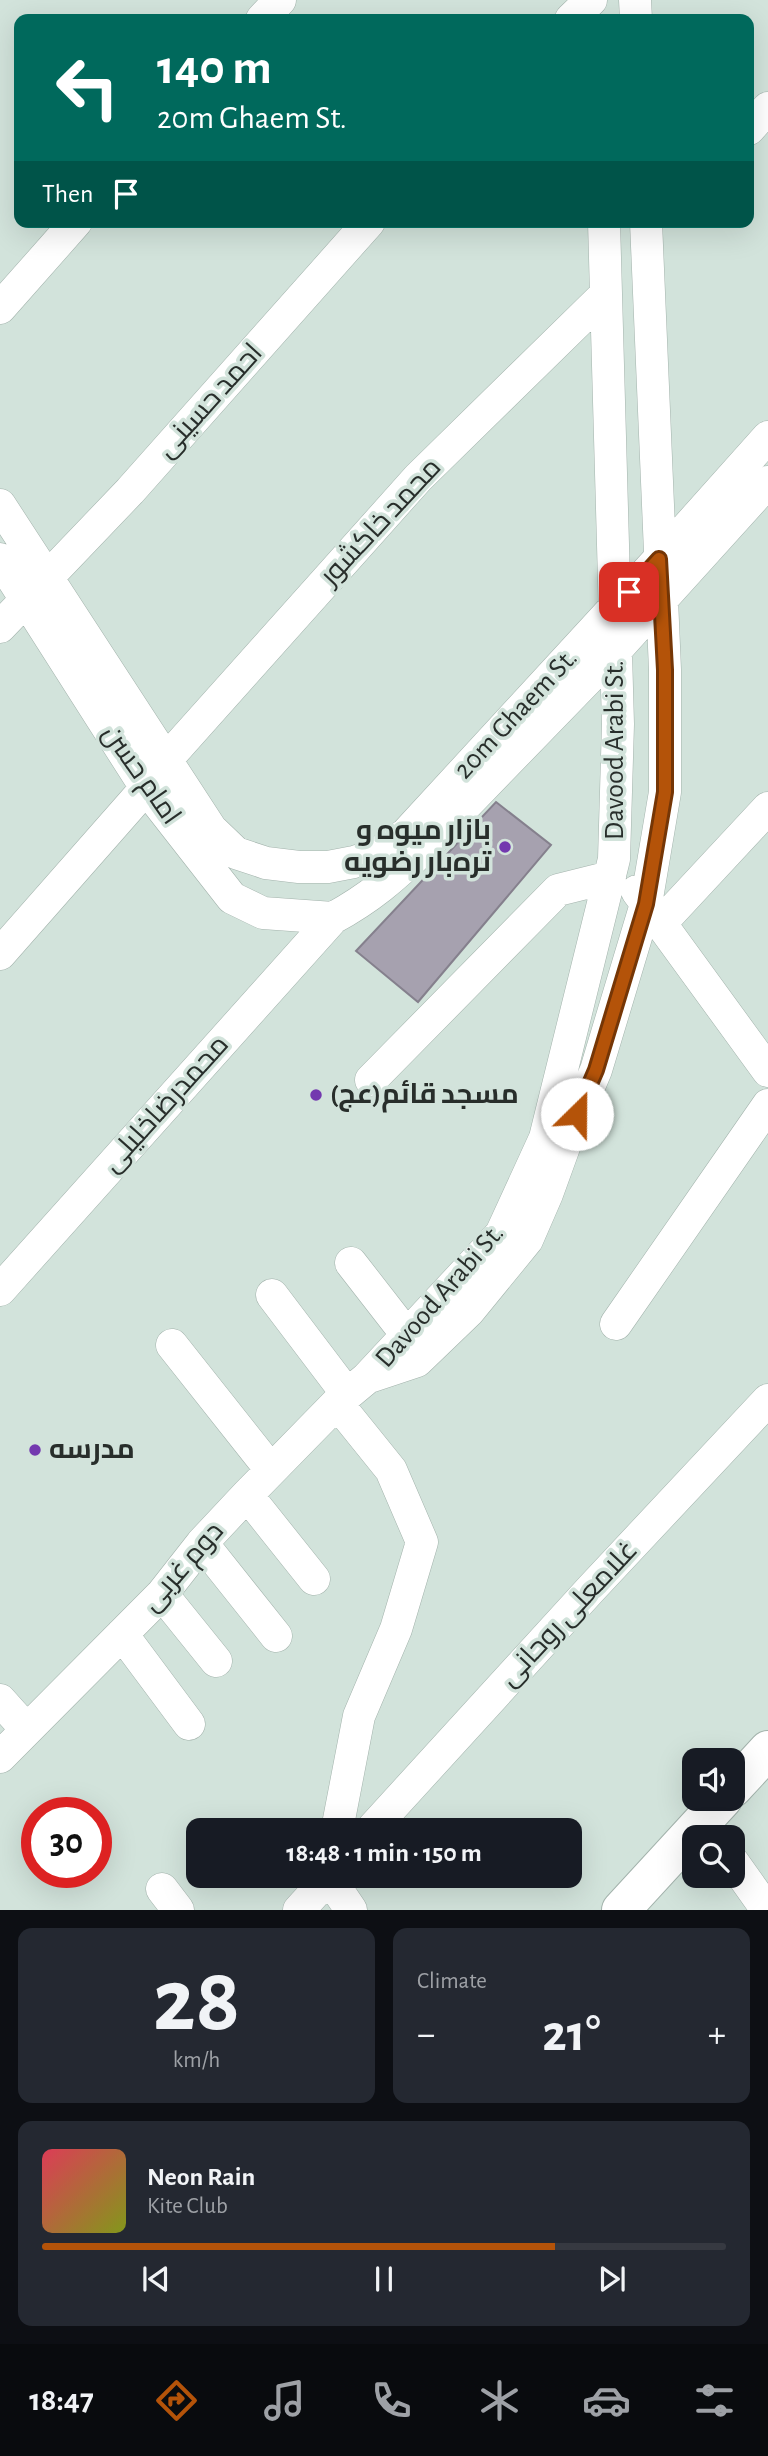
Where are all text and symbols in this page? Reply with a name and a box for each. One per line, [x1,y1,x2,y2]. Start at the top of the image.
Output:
icon: left [42,42,133,133]
text: 140 m [157,44,272,93]
text: 20m Ghaem St. [157,102,347,134]
icon: arrive [107,175,145,213]
text: Then [42,181,93,207]
street label: احمد حسینی [152,339,269,464]
street label: محمد خاکشور [313,452,447,592]
pin [599,562,659,622]
icon: arrive [610,573,648,611]
street label: 20m Ghaem St. [449,644,583,784]
street label: Davood Arabi St. [601,660,629,840]
street label: امام حسن [93,720,185,832]
place label: بازار میوه و تره‌بار رضویه [344,817,492,878]
marker: بازار میوه و تره‌بار رضویه [497,839,513,855]
street label: محمدرضاخلیلی [98,1030,235,1178]
position arrow [540,1077,614,1151]
place label: مسجد قائم(عج) [330,1080,519,1113]
marker: مسجد قائم(عج) [308,1087,324,1103]
street label: Davood Arabi St. [370,1219,510,1373]
place label: مدرسه [49,1436,135,1465]
marker: مدرسه [27,1442,43,1458]
street label: دوم غربی [137,1517,232,1620]
street label: غلامعلی روحانی [495,1536,644,1693]
map controls [682,1748,745,1888]
button: sound [682,1748,745,1811]
speed limit sign: 30 [21,1797,112,1888]
button: search [682,1825,745,1888]
text: 18:48 · 1 min · 150 m [286,1840,482,1866]
text: 28 [153,1956,240,2047]
text: Climate [417,1970,487,1993]
text: 21° [542,2008,601,2060]
text: − [417,2016,435,2054]
text: + [708,2016,726,2054]
text: km/h [173,2049,220,2072]
text: Neon Rain [147,2164,255,2190]
text: Kite Club [147,2195,228,2218]
icon: previous [137,2260,175,2298]
icon: pause [365,2260,403,2298]
icon: next [593,2260,631,2298]
icon: directions [152,2376,201,2425]
icon: music [260,2376,309,2425]
icon: phone [367,2376,416,2425]
icon: climate [475,2376,524,2425]
icon: car [582,2376,631,2425]
icon: filters [690,2376,739,2425]
text: 18:47 [29,2384,94,2416]

